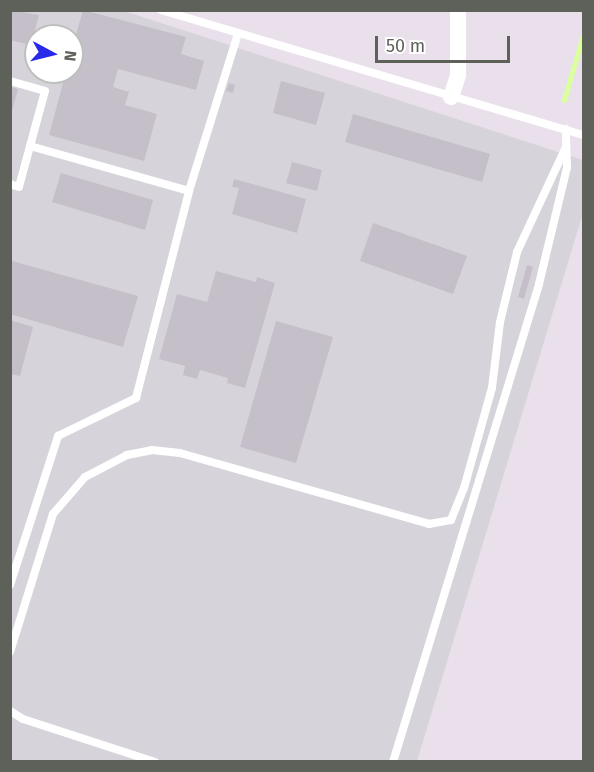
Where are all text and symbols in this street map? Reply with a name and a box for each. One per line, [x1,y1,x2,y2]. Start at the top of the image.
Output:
north arrow [24,24,84,84]
scale bar [378,24,513,62]
text: 50 m [386,35,425,57]
text: N [60,50,80,62]

